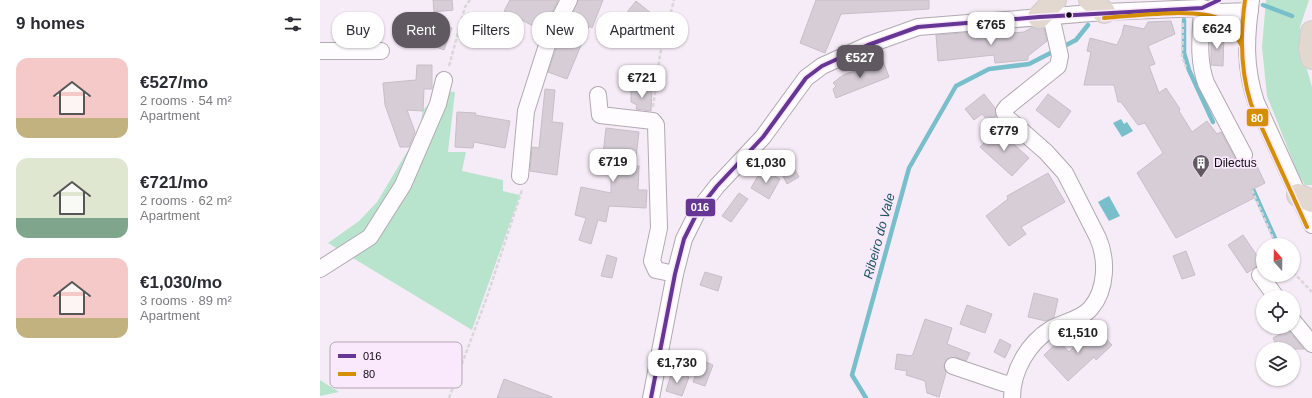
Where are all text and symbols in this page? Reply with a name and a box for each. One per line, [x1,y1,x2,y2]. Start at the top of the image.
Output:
unlabelled marker [1064,10,1074,20]
chip: Buy [332,12,384,48]
chip: Rent [392,12,450,48]
chip: Filters [458,12,524,48]
chip: New [532,12,588,48]
chip: Apartment [596,12,688,48]
pin: €765 [967,12,1015,46]
icon: filters [282,13,304,35]
text: 9 homes [16,14,85,33]
pin: €624 [1193,16,1241,50]
text: €765 [977,17,1005,32]
text: €624 [1203,21,1231,36]
pin: €527 [836,45,884,79]
text: €527 [846,50,874,65]
pin: €721 [618,65,666,99]
text: €721 [628,70,656,85]
text: €527/mo [140,73,208,92]
icon: home [48,74,96,122]
text: 2 rooms · 54 m² [140,93,232,108]
text: Apartment [140,108,200,123]
line badge: 80 [1246,108,1269,127]
text: 80 [1251,112,1263,124]
pin: €779 [980,118,1028,152]
text: €779 [990,123,1018,138]
pin: €719 [589,149,637,183]
pin: €1,030 [733,150,799,184]
building icon: Dilectus [1191,153,1211,178]
text: €719 [599,154,627,169]
text: €1,030 [746,155,786,170]
place label: Dilectus [1214,156,1257,170]
text: €721/mo [140,173,208,192]
icon: home [48,174,96,222]
water label: Ribeiro do Vale [860,191,898,281]
text: 2 rooms · 62 m² [140,193,232,208]
line badge: 016 [685,198,716,217]
text: 016 [691,201,709,213]
text: Apartment [140,208,200,223]
north arrow [1256,238,1300,282]
map controls [1256,238,1300,386]
text: €1,030/mo [140,273,222,292]
icon: home [48,274,96,322]
button: locate [1256,290,1300,334]
text: 3 rooms · 89 m² [140,293,232,308]
text: Apartment [140,308,200,323]
pin: €1,510 [1045,320,1111,354]
text: €1,510 [1058,325,1098,340]
legend [330,342,462,388]
button: layers [1256,342,1300,386]
text: 016 [363,350,381,362]
pin: €1,730 [644,350,710,384]
text: €1,730 [657,355,697,370]
text: 80 [363,368,375,380]

